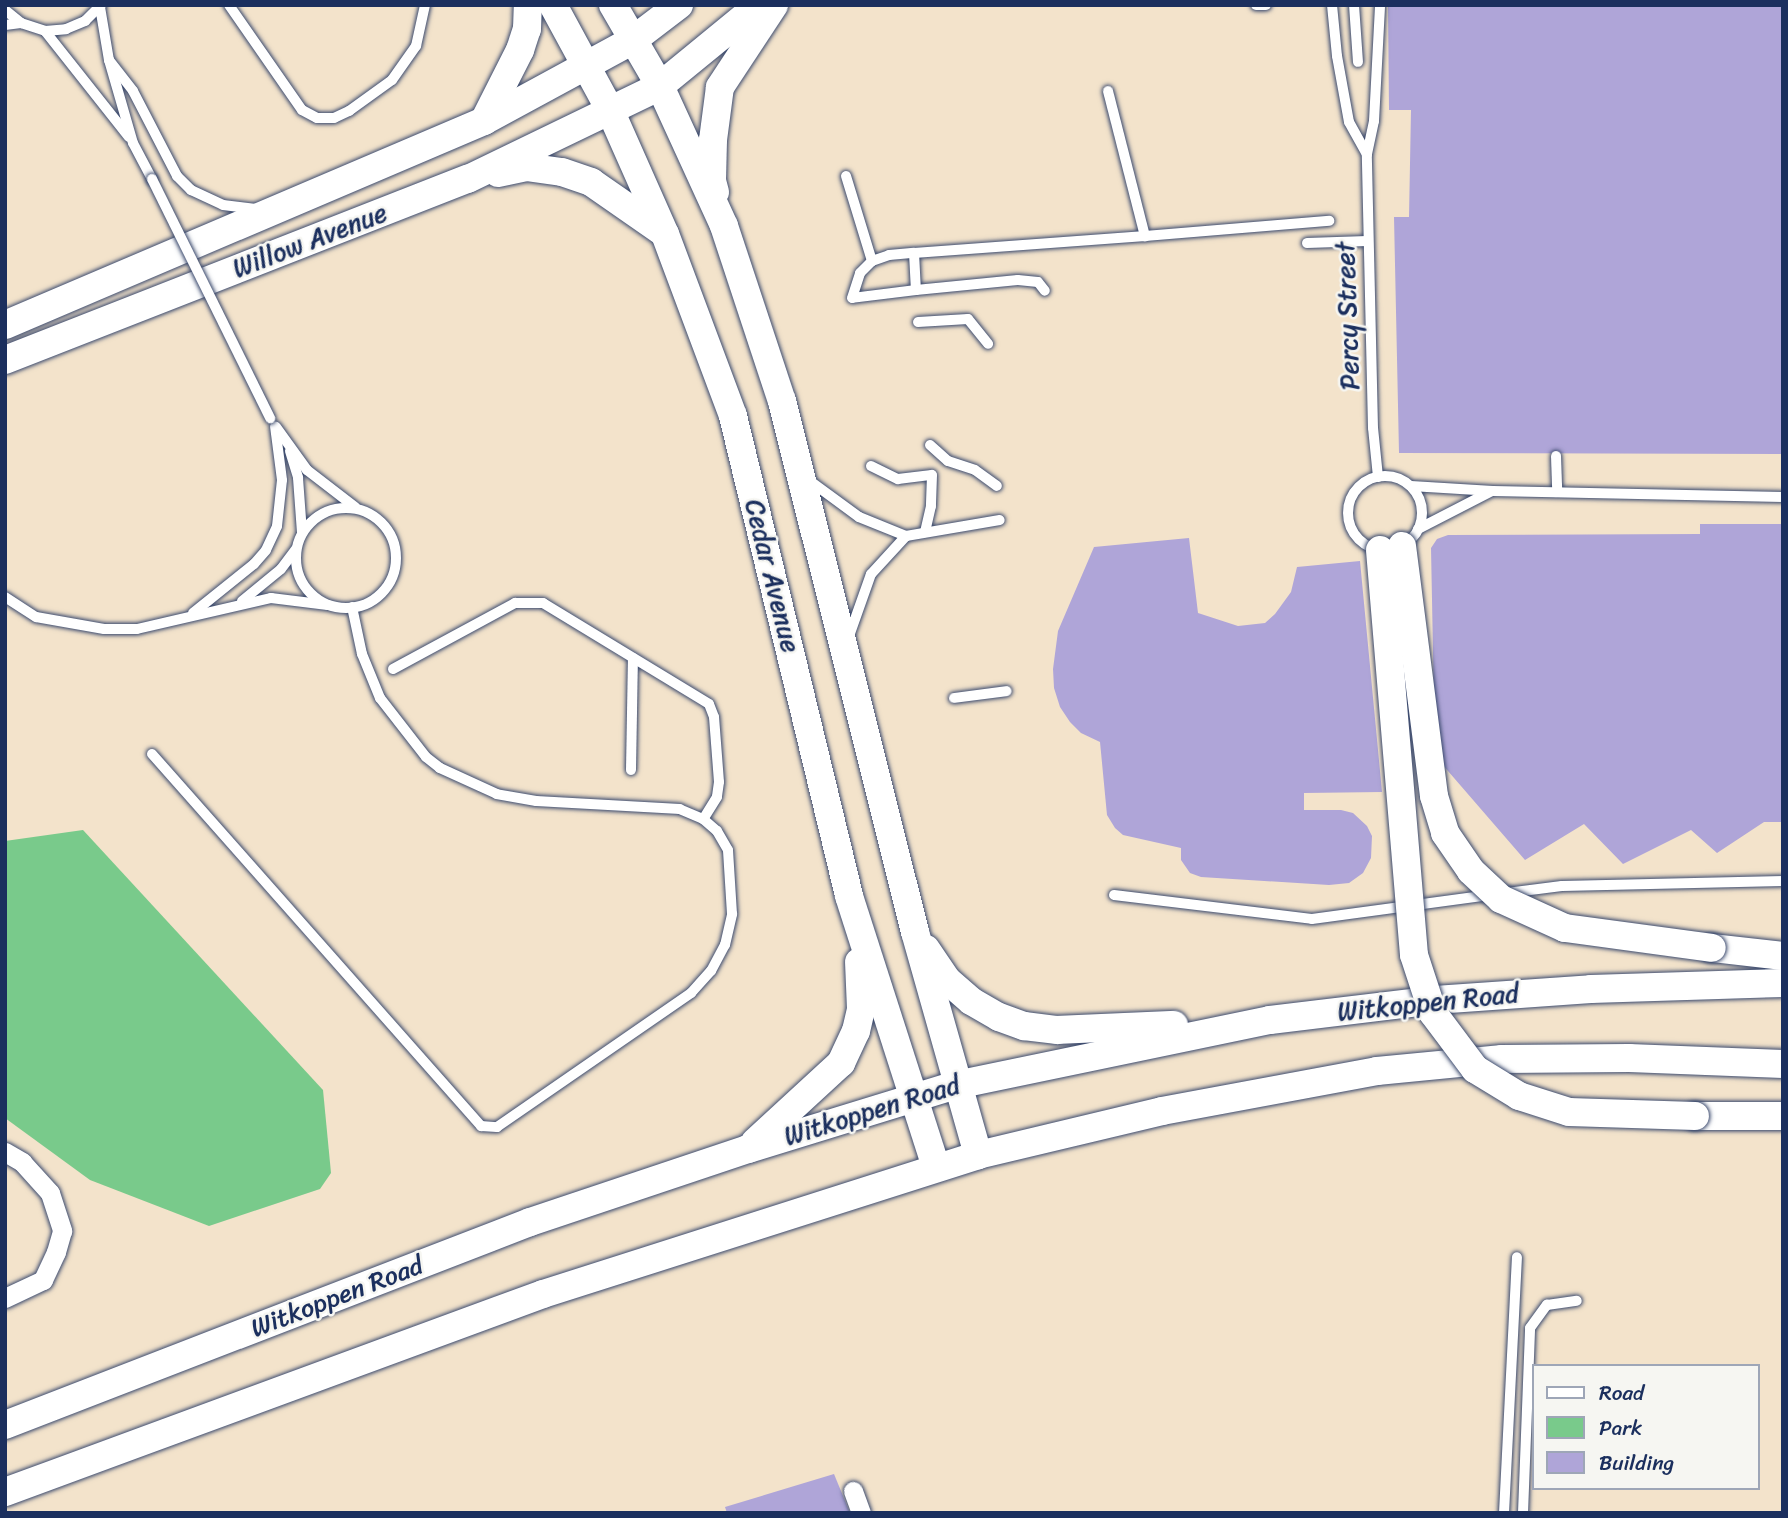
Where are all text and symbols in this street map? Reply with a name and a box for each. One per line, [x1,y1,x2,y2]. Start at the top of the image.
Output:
street label: Willow Avenue [228,197,392,285]
street label: Percy Street [1330,241,1366,391]
street label: Cedar Avenue [738,496,806,656]
street label: Witkoppen Road [1336,978,1520,1028]
street label: Witkoppen Road [780,1069,964,1153]
street label: Witkoppen Road [246,1250,428,1344]
legend [1532,1364,1760,1490]
text: Road [1599,1374,1644,1412]
text: Park [1599,1409,1642,1447]
text: Building [1599,1444,1674,1482]

